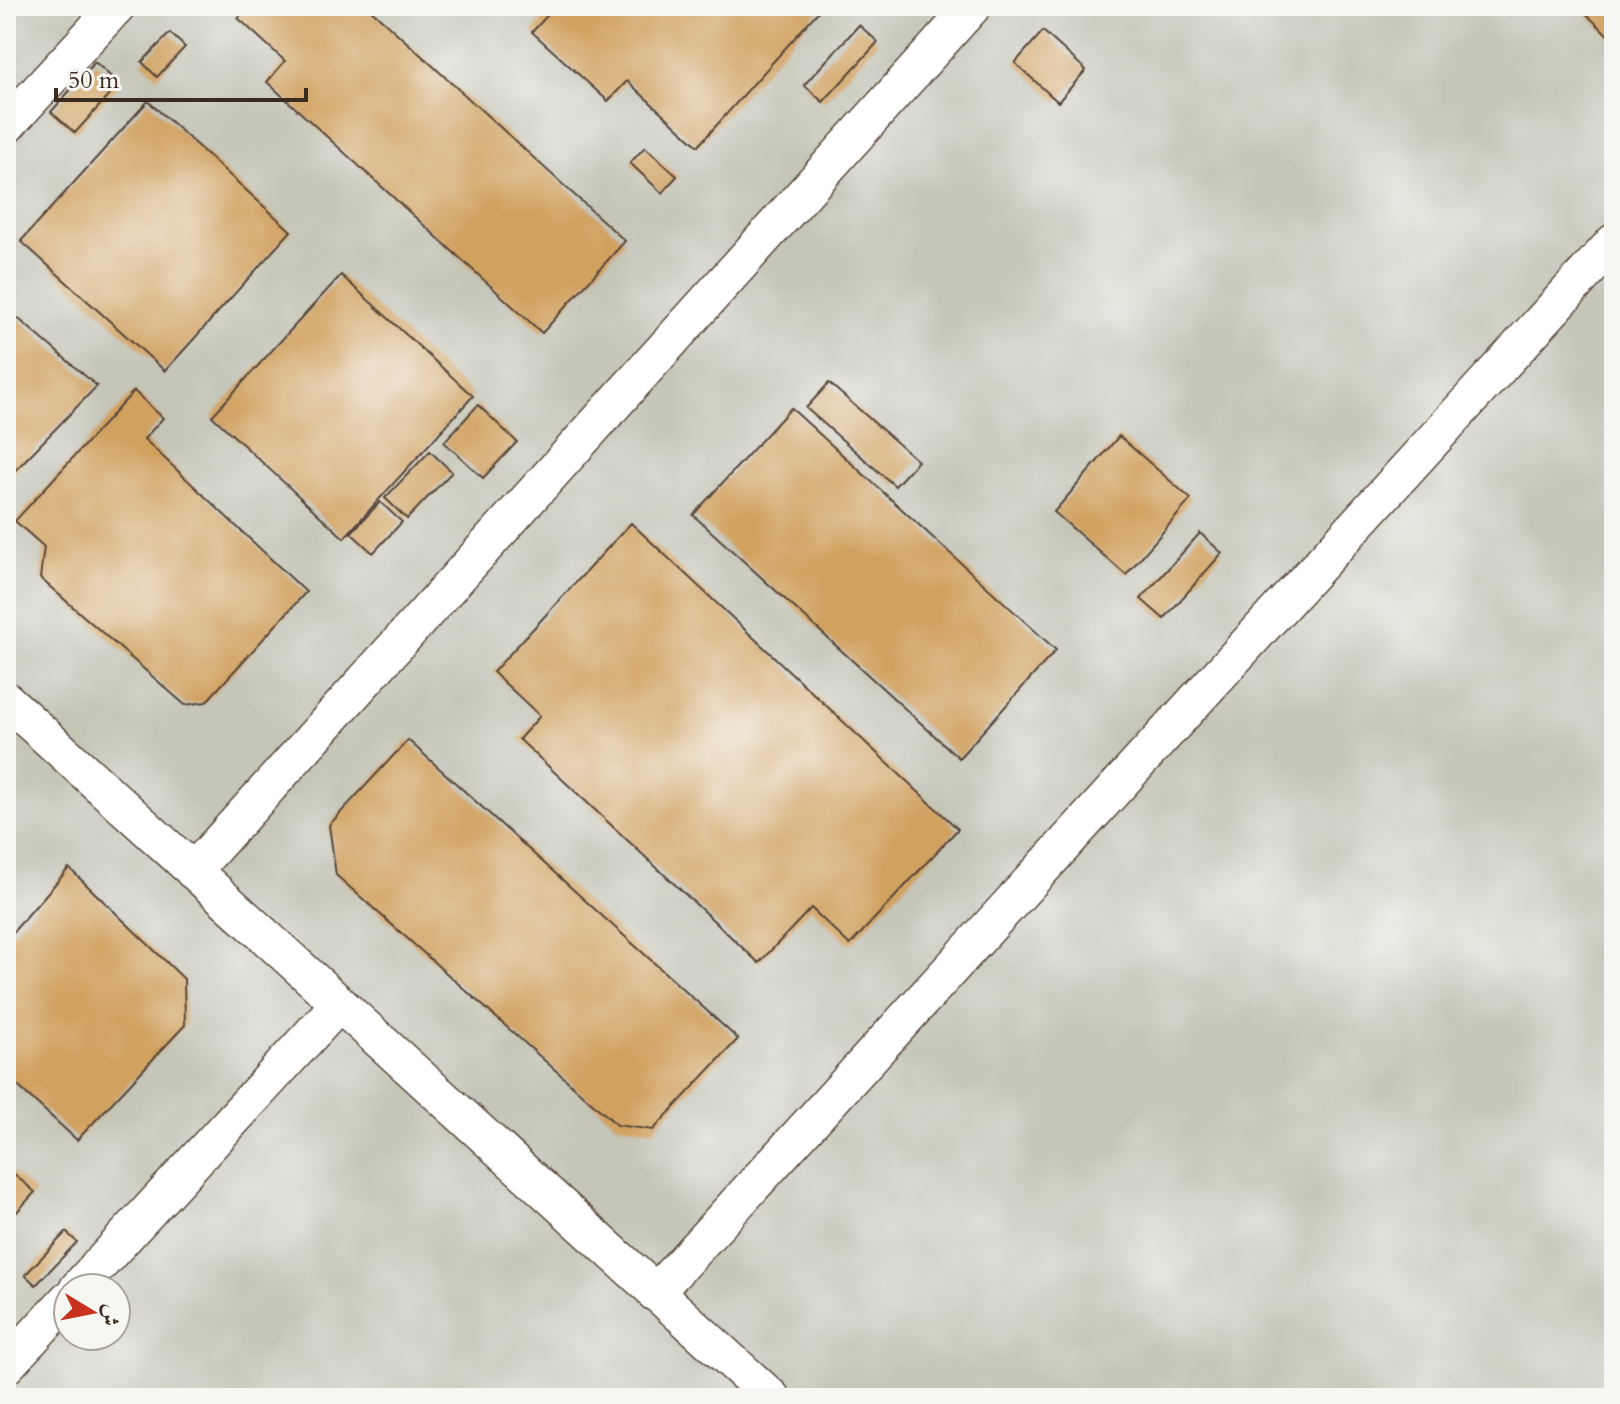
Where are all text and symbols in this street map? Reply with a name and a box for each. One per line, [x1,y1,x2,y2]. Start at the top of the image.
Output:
scale bar [56,52,306,102]
text: 50 m [68,64,120,97]
north arrow [52,1272,132,1352]
text: ش [94,1302,127,1329]

